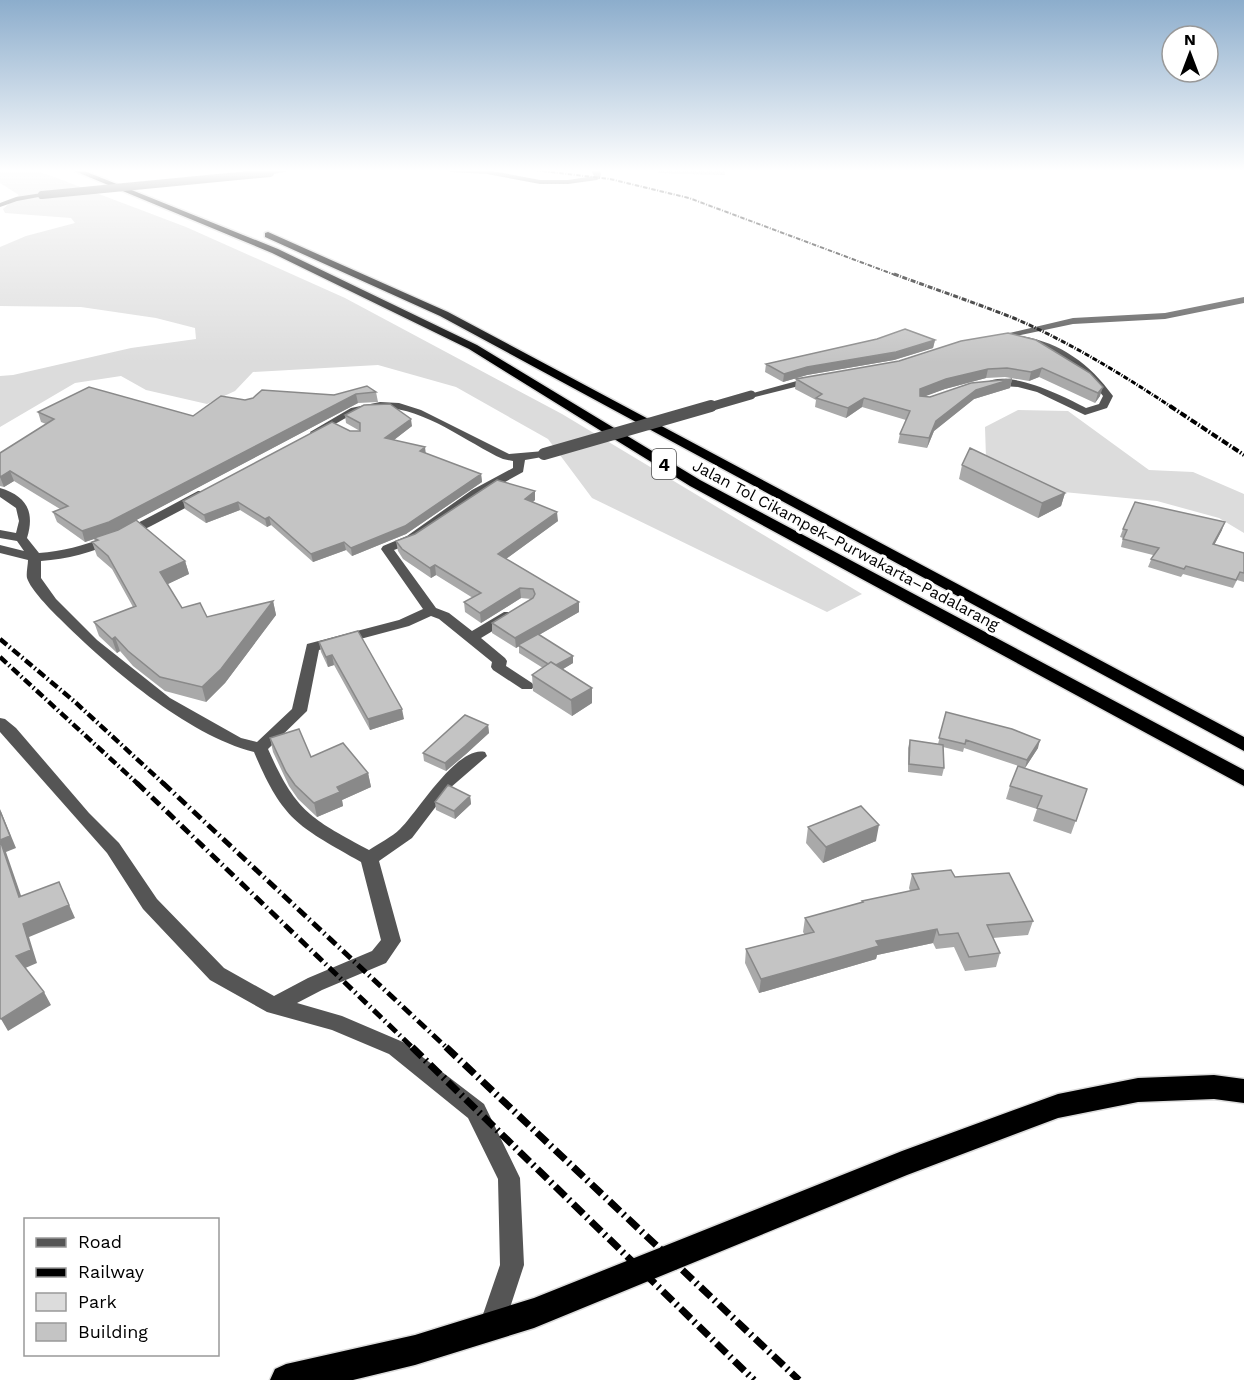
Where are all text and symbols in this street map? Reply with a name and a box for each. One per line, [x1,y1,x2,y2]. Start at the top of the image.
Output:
north arrow [1160,24,1220,84]
text: N [1184,30,1196,49]
road number: 4 [652,449,676,479]
street label: Jalan Tol Cikampek–Purwakarta–Padalarang [689,456,1003,635]
legend [24,1218,219,1356]
text: Road [78,1231,122,1252]
text: Railway [78,1261,145,1282]
text: Park [78,1291,117,1312]
text: Building [78,1321,148,1342]

